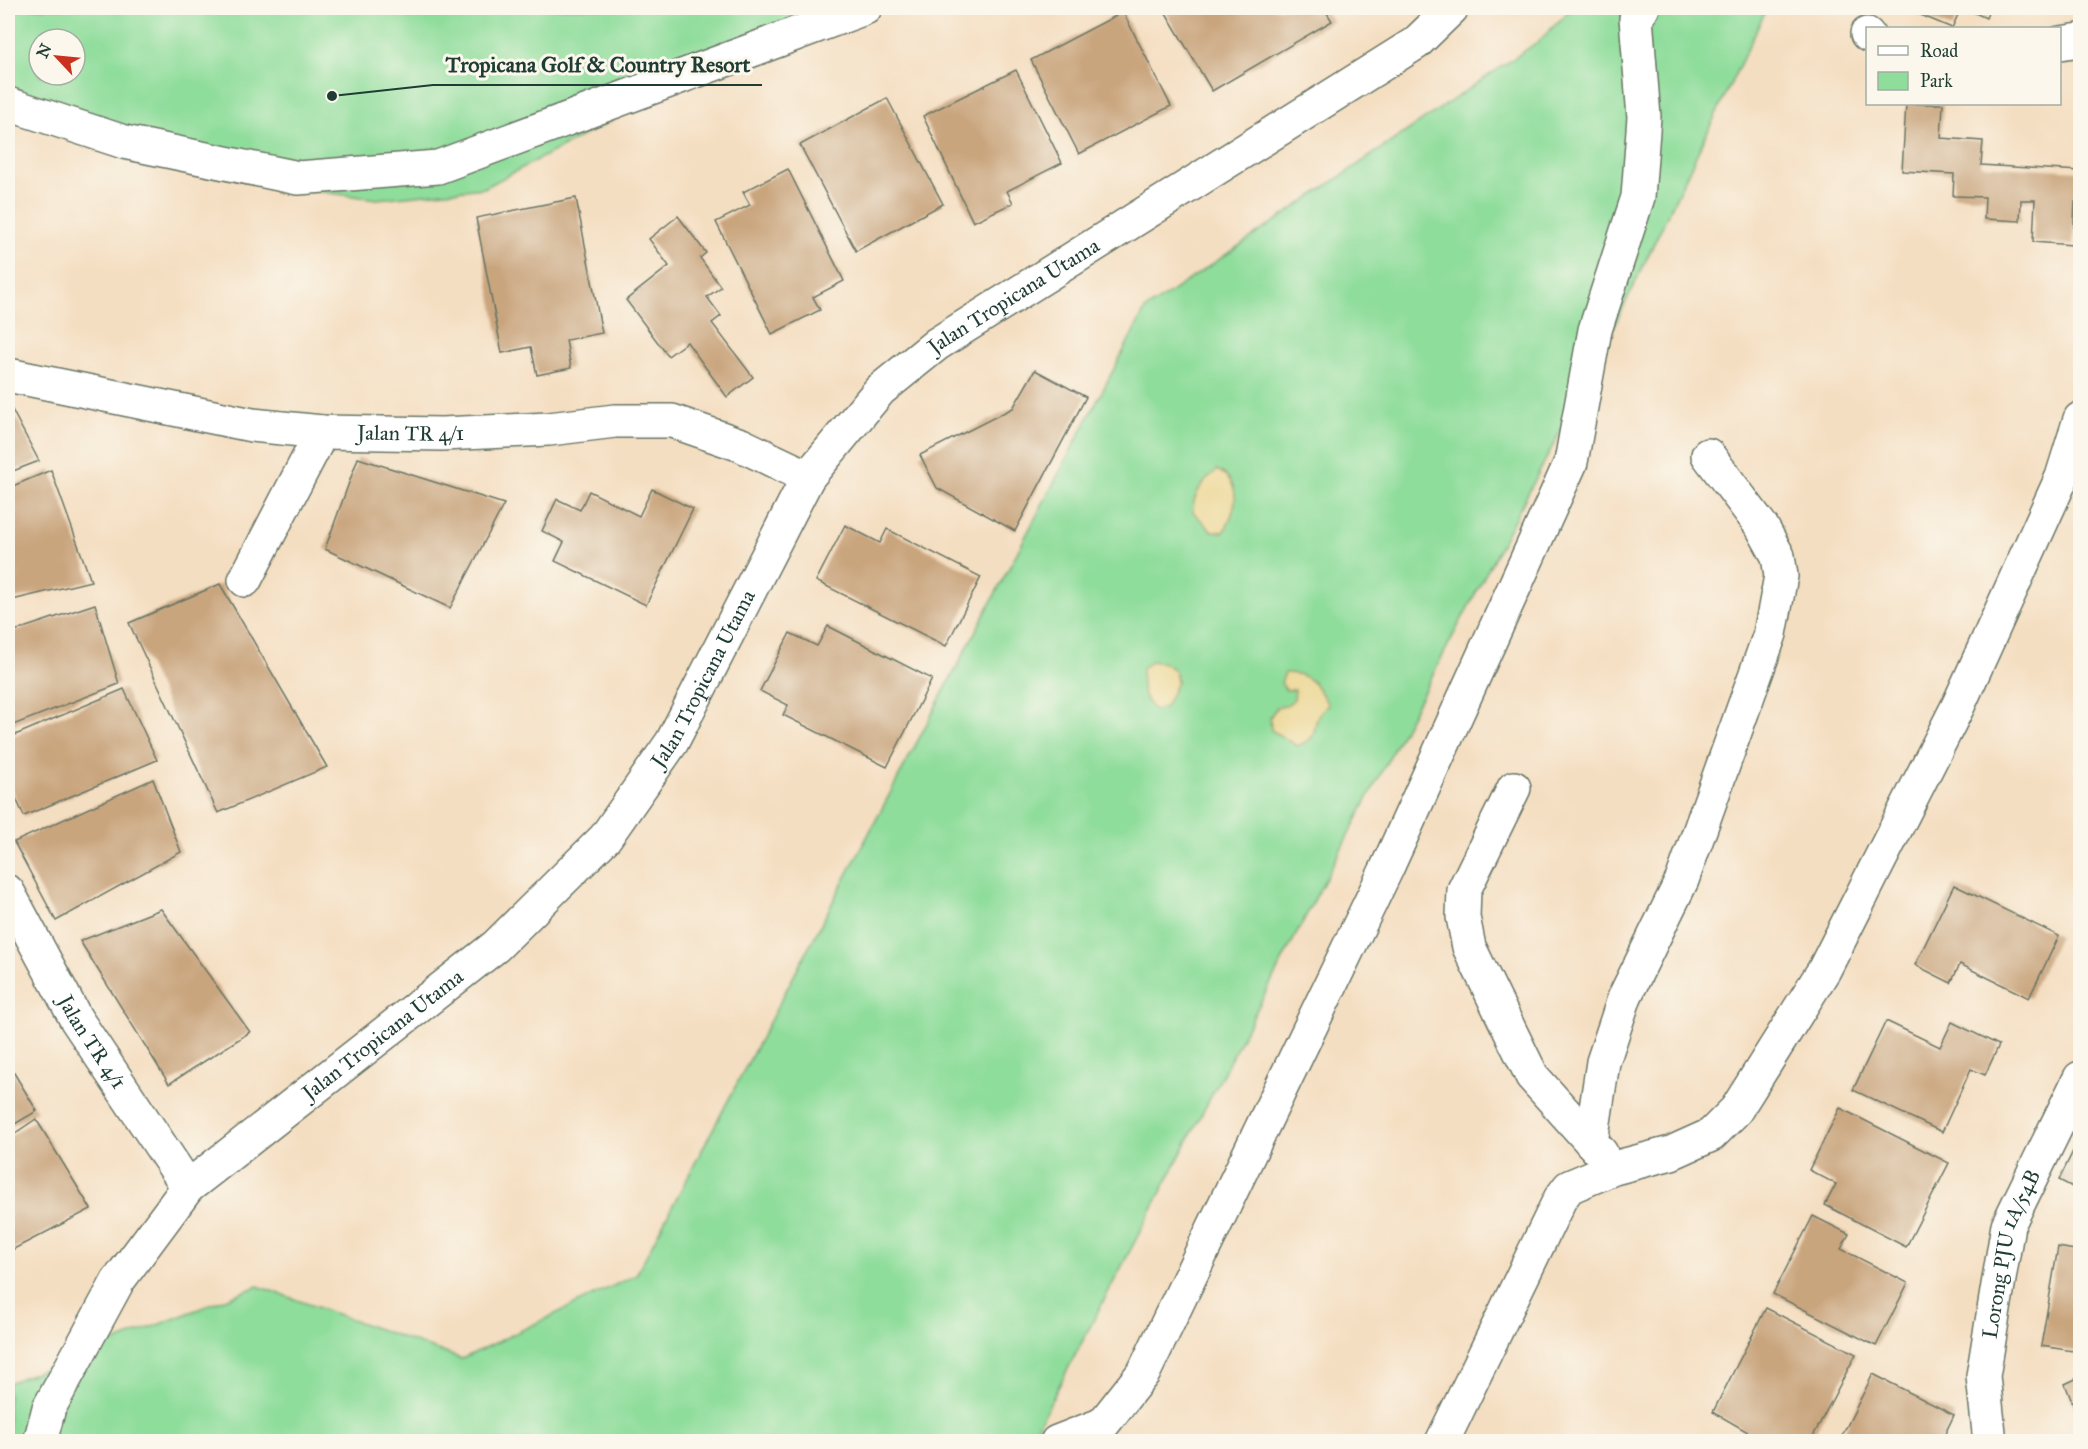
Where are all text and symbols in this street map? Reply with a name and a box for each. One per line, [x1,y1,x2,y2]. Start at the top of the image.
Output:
north arrow [27,27,87,87]
legend [1866,27,2061,105]
text: N [32,40,56,61]
text: Road [1920,40,1958,62]
callout: Tropicana Golf & Country Resort [433,45,762,85]
text: Tropicana Golf & Country Resort [445,51,751,78]
text: Park [1920,70,1953,92]
street label: Jalan Tropicana Utama [921,232,1104,361]
street label: Jalan TR 4/1 [355,420,465,447]
street label: Jalan Tropicana Utama [644,585,761,774]
street label: Jalan Tropicana Utama [295,964,468,1107]
street label: Jalan TR 4/1 [52,989,132,1094]
street label: Lorong PJU 1A/54B [1976,1165,2046,1341]

